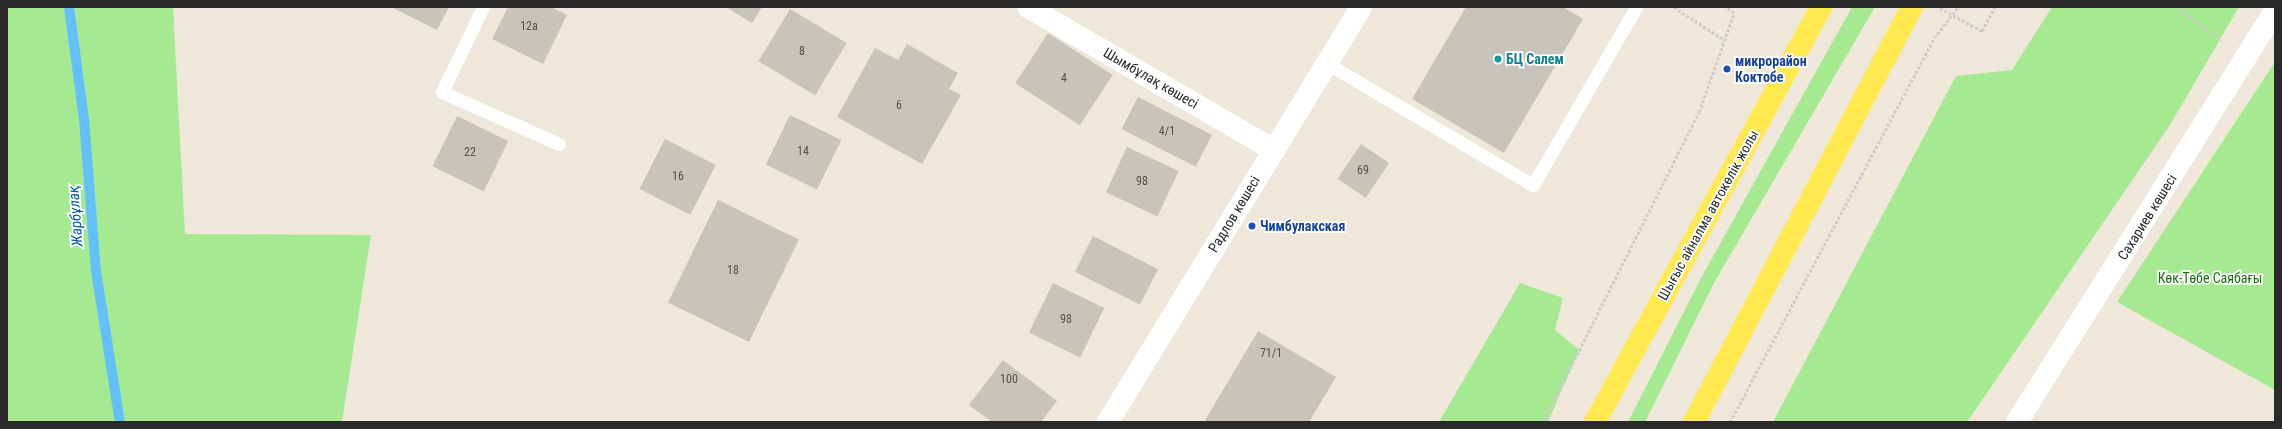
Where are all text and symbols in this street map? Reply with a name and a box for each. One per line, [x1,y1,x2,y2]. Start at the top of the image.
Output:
house number: 12а [520,20,538,34]
street label: Шымбұлақ көшесі [1100,44,1202,112]
house number: 8 [799,45,805,59]
place label: БЦ Салем [1506,51,1564,67]
place label: микрорайон Коктобе [1735,53,1807,86]
marker: БЦ Салем [1493,54,1503,64]
marker: микрорайон Коктобе [1722,64,1732,74]
house number: 4 [1061,72,1067,86]
house number: 6 [896,99,902,113]
house number: 4/1 [1159,125,1175,139]
street label: Шығыс айналма автокөлік жолы [1654,127,1762,303]
house number: 14 [797,145,809,159]
house number: 22 [464,146,476,160]
house number: 69 [1357,164,1369,178]
house number: 16 [672,170,684,184]
street label: Сахариев көшесі [2114,171,2180,263]
street label: Радлов көшесі [1205,173,1263,255]
house number: 98 [1136,175,1148,189]
water label: Жарбұлақ [65,185,87,247]
place label: Чимбулакская [1260,218,1345,234]
marker: Чимбулакская [1247,221,1257,231]
house number: 18 [727,264,739,278]
park label: Көк-Төбе Саябағы [2158,270,2262,286]
house number: 98 [1060,313,1072,327]
house number: 71/1 [1260,347,1282,361]
house number: 100 [1000,373,1018,387]

